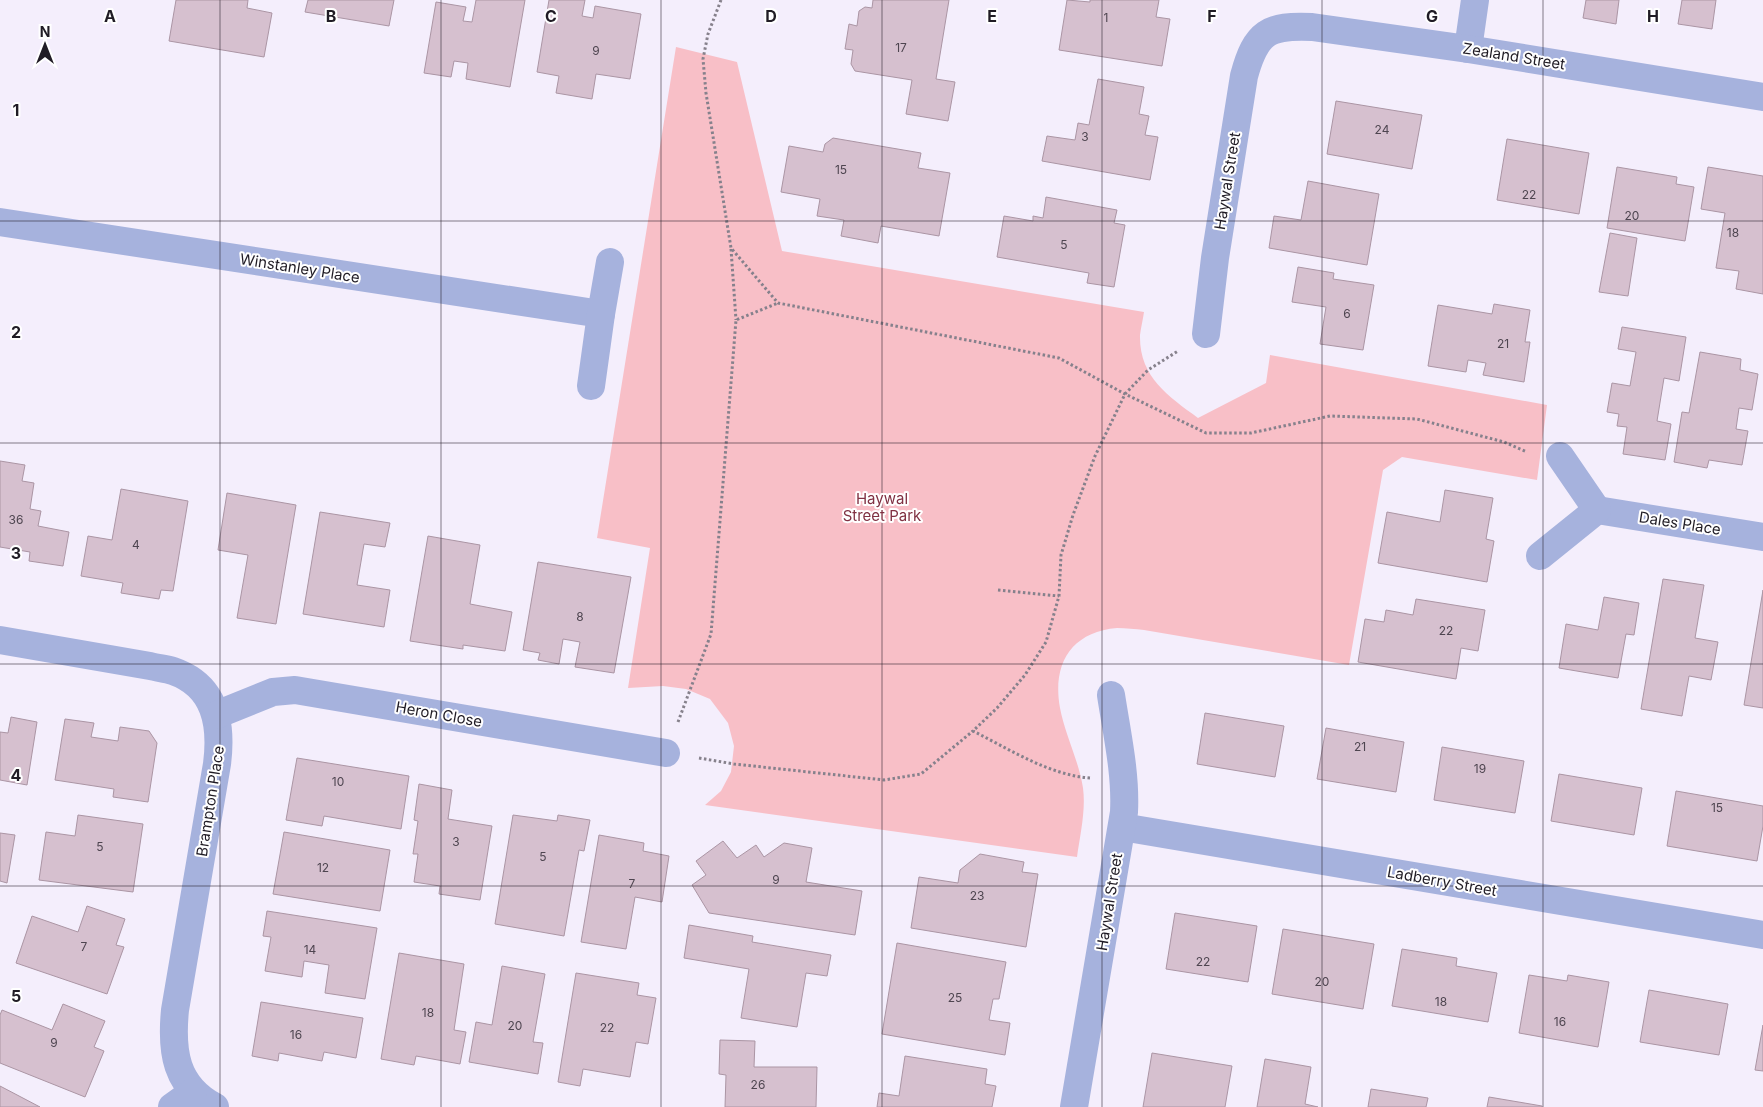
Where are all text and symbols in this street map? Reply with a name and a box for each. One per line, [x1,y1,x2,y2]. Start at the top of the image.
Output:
text: A [104,6,116,26]
text: B [326,6,336,26]
text: C [545,6,557,26]
text: D [765,6,777,26]
text: E [987,6,997,26]
text: F [1207,6,1217,26]
text: G [1426,6,1438,26]
text: H [1647,6,1659,26]
house number: 1 [1104,10,1108,25]
north arrow [20,20,70,70]
text: N [40,23,50,40]
street label: Zealand Street [1461,39,1567,73]
house number: 17 [895,40,907,55]
house number: 9 [592,43,600,58]
text: 1 [13,100,19,120]
house number: 24 [1375,122,1390,137]
house number: 3 [1081,129,1089,144]
street label: Haywal Street [1210,131,1244,231]
house number: 15 [835,162,847,177]
house number: 22 [1522,187,1536,202]
house number: 20 [1625,208,1639,223]
house number: 18 [1727,225,1739,240]
house number: 5 [1060,237,1068,252]
street label: Winstanley Place [239,249,361,287]
house number: 6 [1343,306,1351,321]
text: 2 [11,322,21,342]
house number: 21 [1497,336,1509,351]
park label: Haywal Street Park [843,489,922,525]
street label: Dales Place [1638,507,1722,539]
house number: 36 [9,512,23,527]
house number: 4 [132,537,140,552]
text: 3 [11,543,21,563]
house number: 8 [576,609,584,624]
house number: 22 [1439,623,1453,638]
street label: Heron Close [394,697,484,731]
house number: 21 [1354,739,1366,754]
street label: Brampton Place [192,744,228,858]
house number: 19 [1474,761,1486,776]
text: 4 [11,765,22,785]
house number: 10 [332,774,344,789]
house number: 15 [1711,800,1723,815]
house number: 3 [452,834,460,849]
house number: 5 [96,839,104,854]
house number: 5 [539,849,547,864]
street label: Haywal Street [1092,852,1126,952]
house number: 12 [317,860,329,875]
street label: Ladberry Street [1386,862,1498,900]
house number: 9 [772,872,780,887]
house number: 7 [629,876,636,891]
house number: 23 [970,888,984,903]
house number: 7 [81,939,88,954]
house number: 14 [304,942,317,957]
house number: 22 [1196,954,1210,969]
house number: 20 [1315,974,1329,989]
text: 5 [11,986,21,1006]
house number: 25 [948,990,962,1005]
house number: 18 [1435,994,1447,1009]
house number: 18 [422,1005,434,1020]
house number: 16 [1554,1014,1566,1029]
house number: 20 [508,1018,522,1033]
house number: 22 [600,1020,614,1035]
house number: 16 [290,1027,302,1042]
house number: 9 [50,1035,58,1050]
house number: 26 [751,1077,765,1092]

